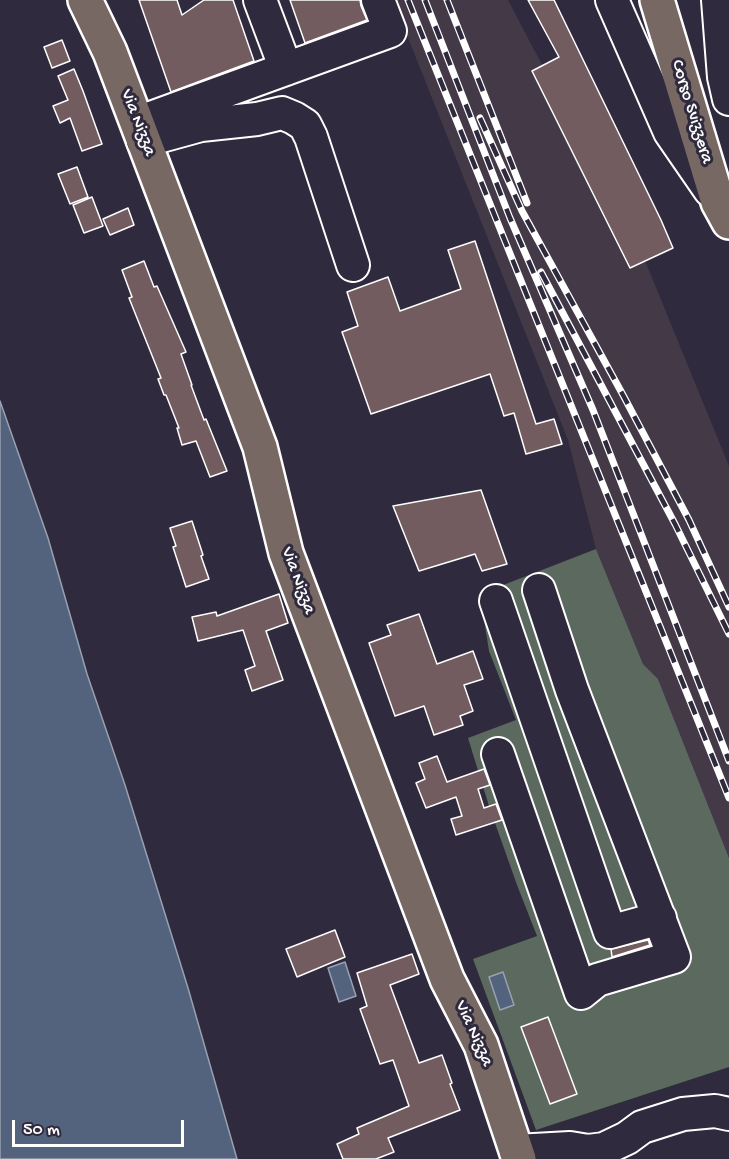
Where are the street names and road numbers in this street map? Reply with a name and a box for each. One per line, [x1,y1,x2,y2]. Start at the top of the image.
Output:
street label: Corso Svizzera [665,57,717,167]
street label: Via Nizza [114,87,160,159]
street label: Via Nizza [275,545,319,617]
street label: Via Nizza [449,998,497,1070]

